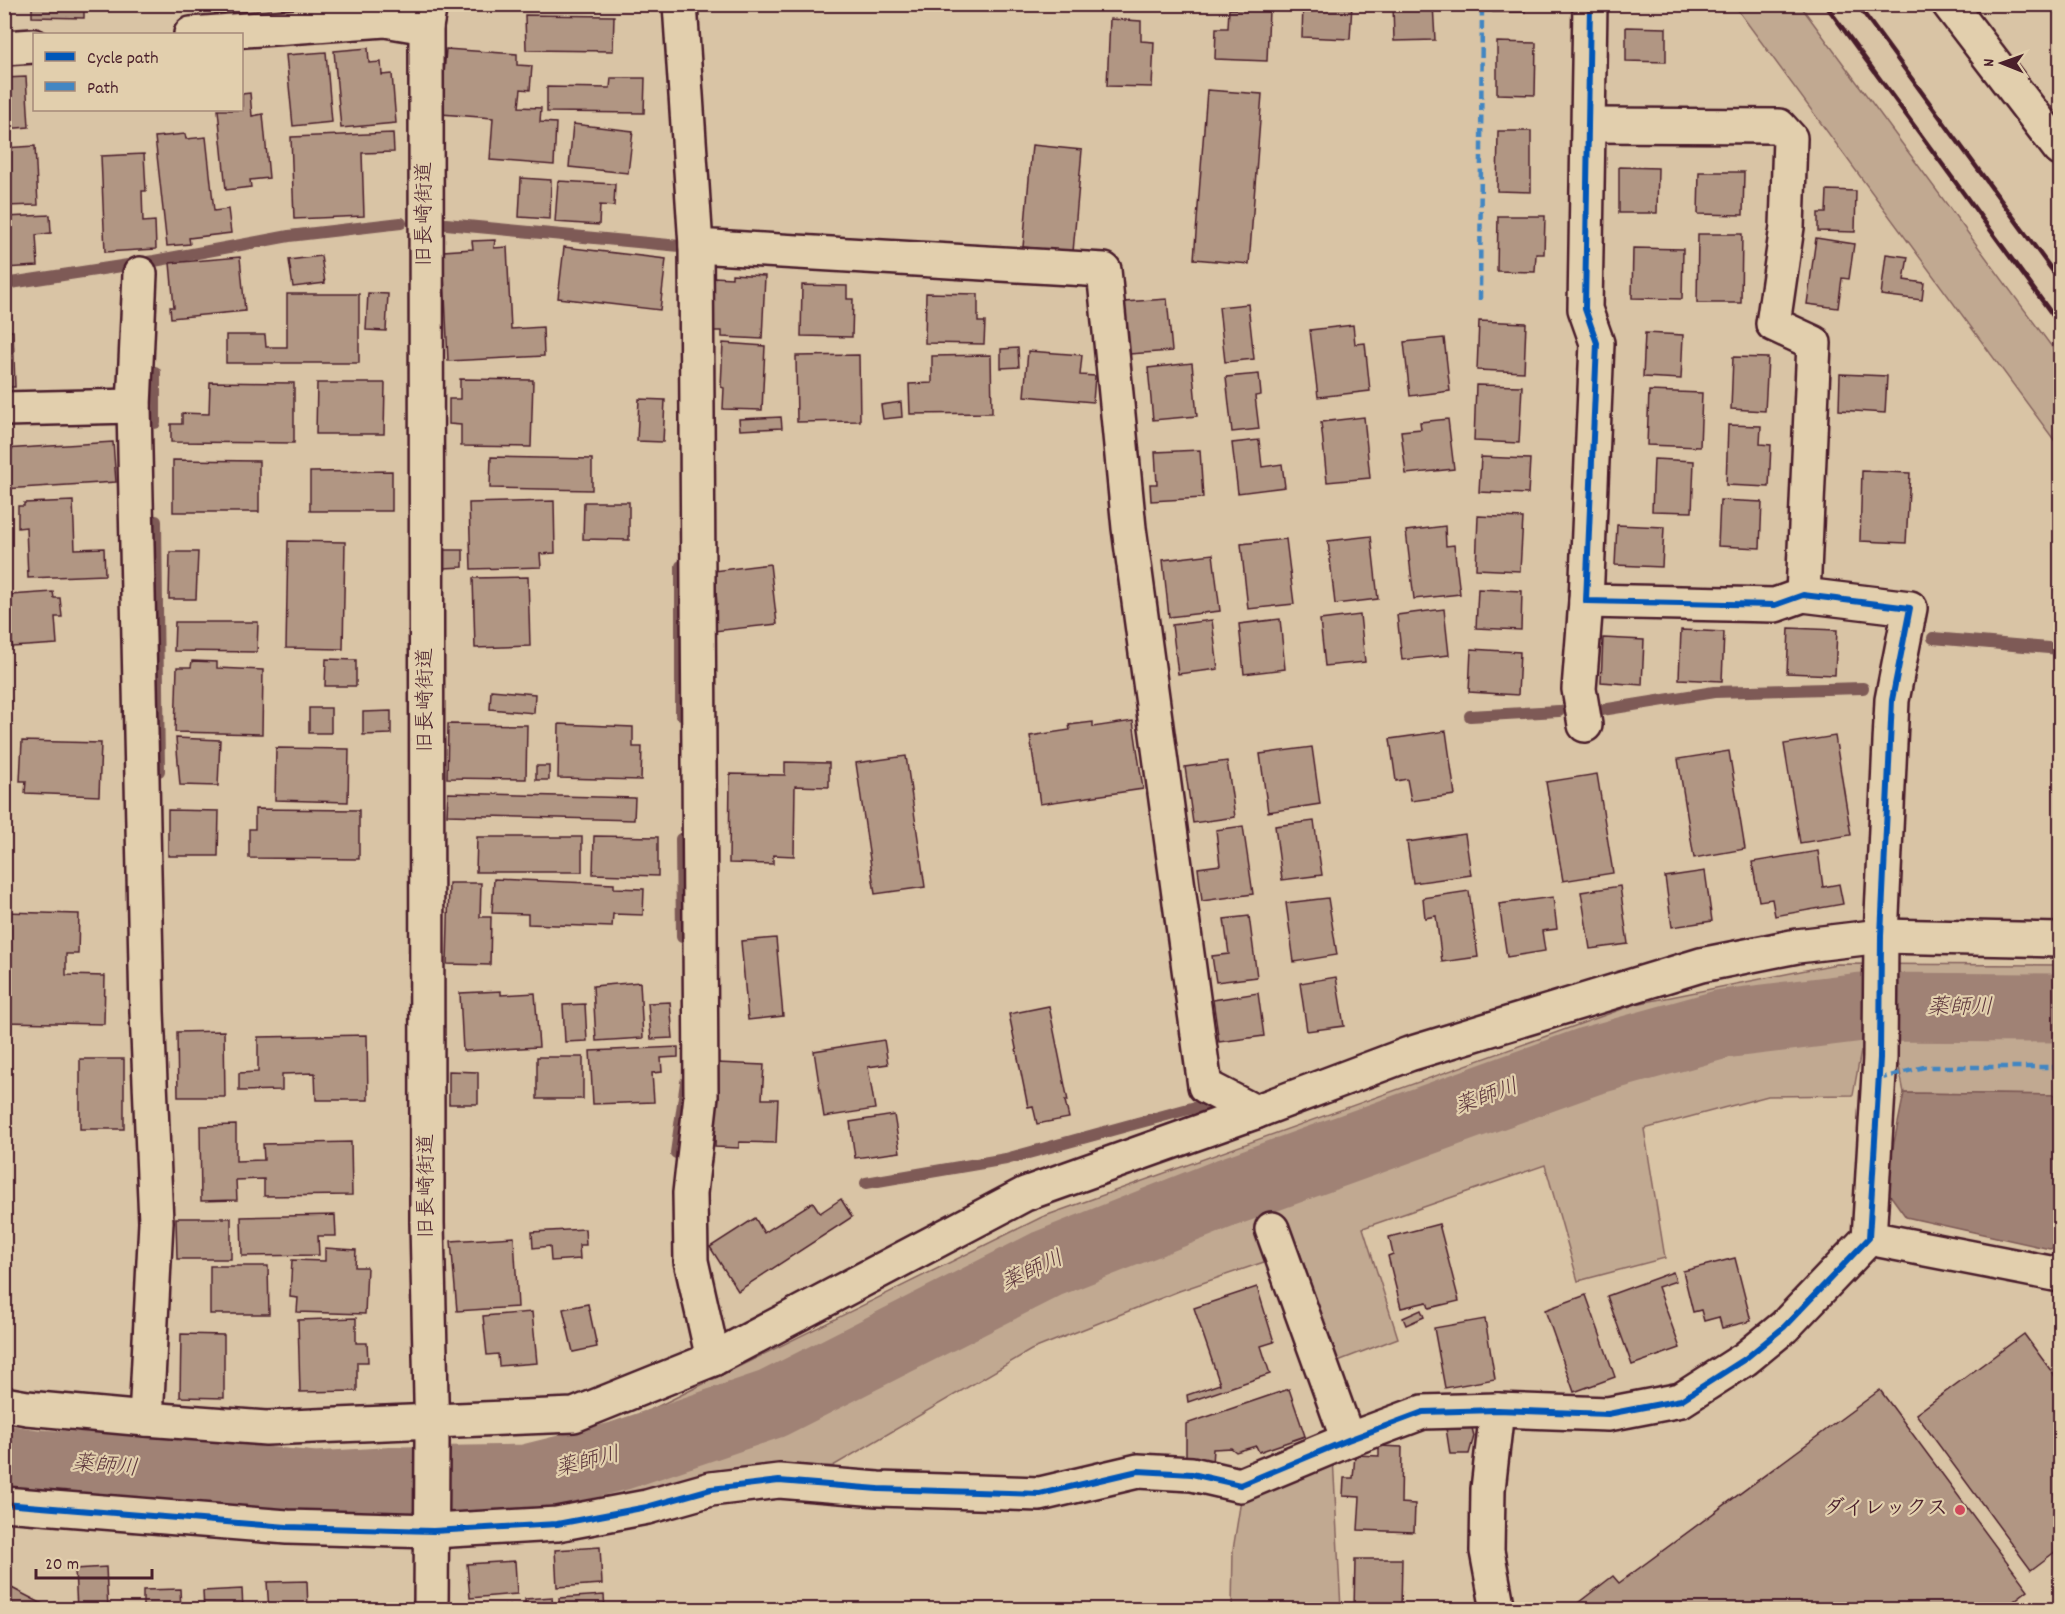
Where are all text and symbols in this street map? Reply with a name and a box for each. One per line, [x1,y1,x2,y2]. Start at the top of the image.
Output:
legend [33,33,243,111]
north arrow [1972,33,2032,93]
text: Cycle path [87,47,158,72]
text: N [1978,59,2001,67]
text: Path [87,77,119,102]
street label: 旧長崎街道 [411,162,441,267]
street label: 旧長崎街道 [412,648,442,753]
water label: 薬師川 [1927,993,1993,1024]
water label: 薬師川 [1451,1072,1523,1124]
street label: 旧長崎街道 [413,1134,443,1239]
water label: 薬師川 [997,1244,1069,1300]
water label: 薬師川 [552,1440,624,1486]
water label: 薬師川 [71,1449,139,1485]
place label: ダイレックス [1824,1495,1948,1525]
marker: ダイレックス [1953,1503,1967,1517]
scale bar [36,1542,152,1580]
text: 20 m [45,1553,79,1578]

